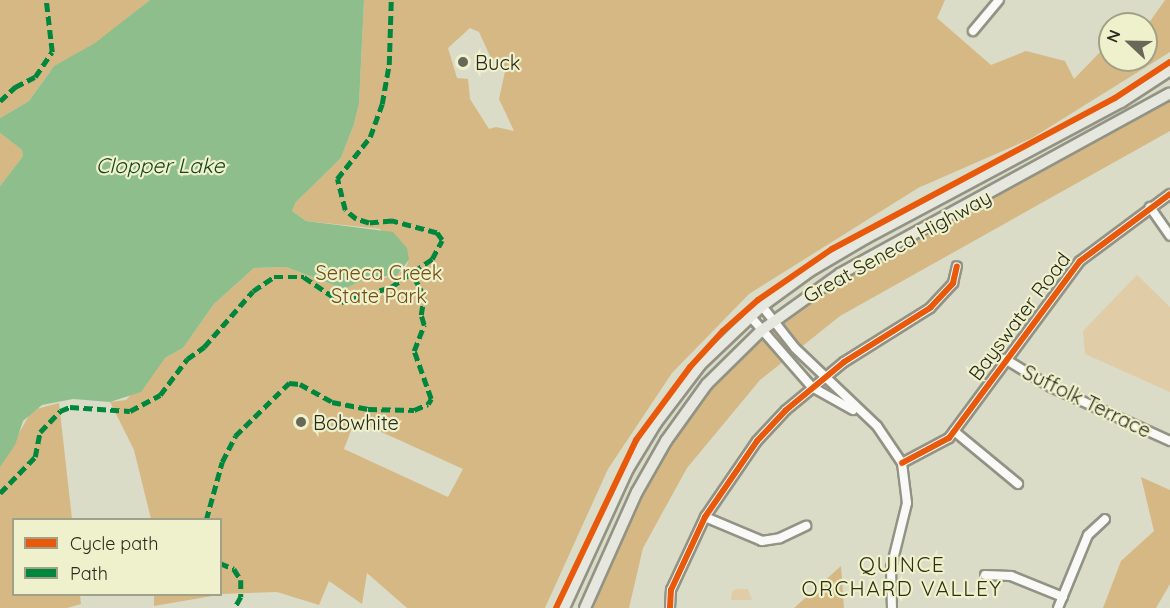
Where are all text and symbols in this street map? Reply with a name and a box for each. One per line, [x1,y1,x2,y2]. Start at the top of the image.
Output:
north arrow [1098,12,1158,72]
text: N [1102,27,1125,45]
place label: Buck [475,50,520,74]
marker: Buck [456,55,470,69]
water label: Clopper Lake [96,152,224,178]
street label: Great Seneca Highway [799,184,995,308]
street label: Bayswater Road [963,247,1075,385]
park label: Seneca Creek State Park [316,260,442,307]
street label: Suffolk Terrace [1019,360,1155,442]
place label: Bobwhite [313,410,399,434]
marker: Bobwhite [294,415,308,429]
legend [12,518,222,596]
text: Cycle path [70,532,158,555]
district label: QUINCE ORCHARD VALLEY [801,551,1003,601]
text: Path [70,562,108,585]

